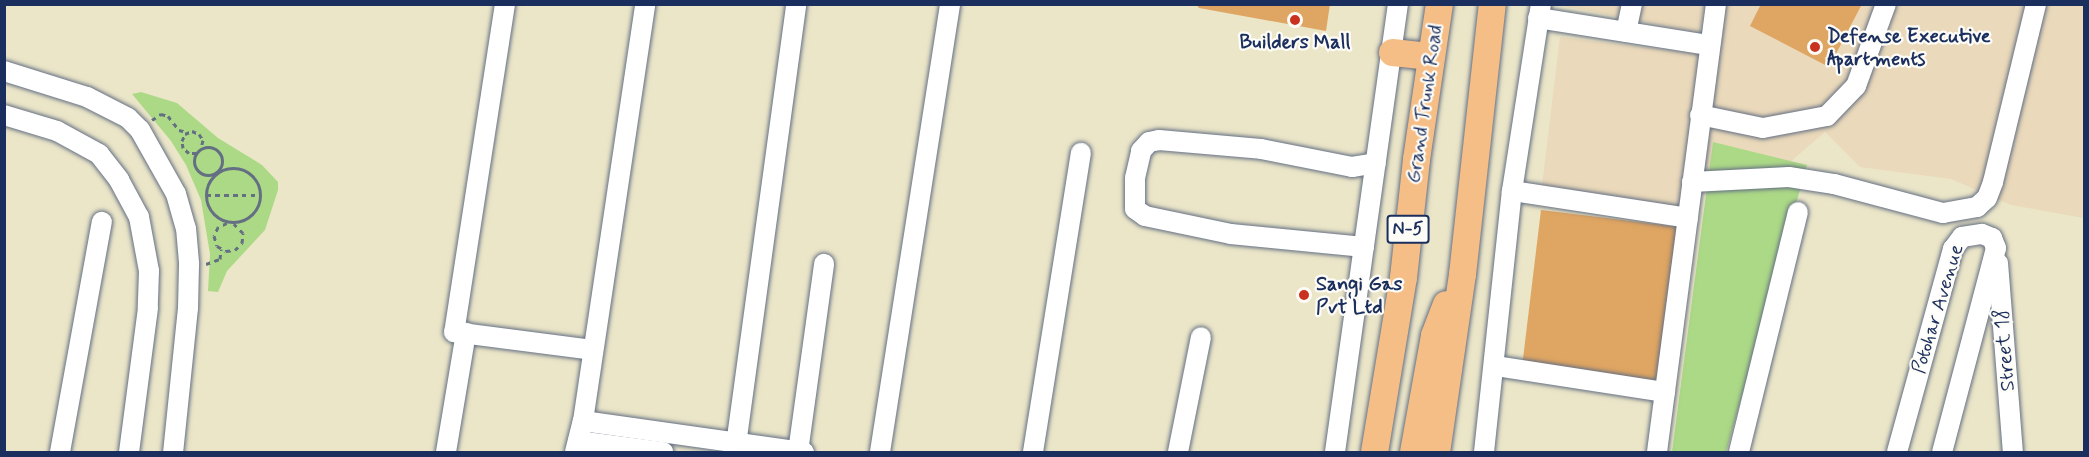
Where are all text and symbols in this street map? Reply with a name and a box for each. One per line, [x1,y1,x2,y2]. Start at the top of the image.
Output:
marker: Builders Mall [1288,13,1302,27]
street label: Grand Trunk Road [1402,23,1448,185]
place label: Defense Executive Apartments [1827,24,1991,71]
place label: Builders Mall [1239,30,1351,54]
marker: Defense Executive Apartments [1808,40,1822,54]
road number: N-5 [1386,214,1430,244]
street label: Potohar Avenue [1908,244,1968,374]
place label: Sangi Gas Pvt Ltd [1316,272,1400,319]
marker: Sangi Gas Pvt Ltd [1297,288,1311,302]
street label: Street 18 [1989,308,2021,392]

